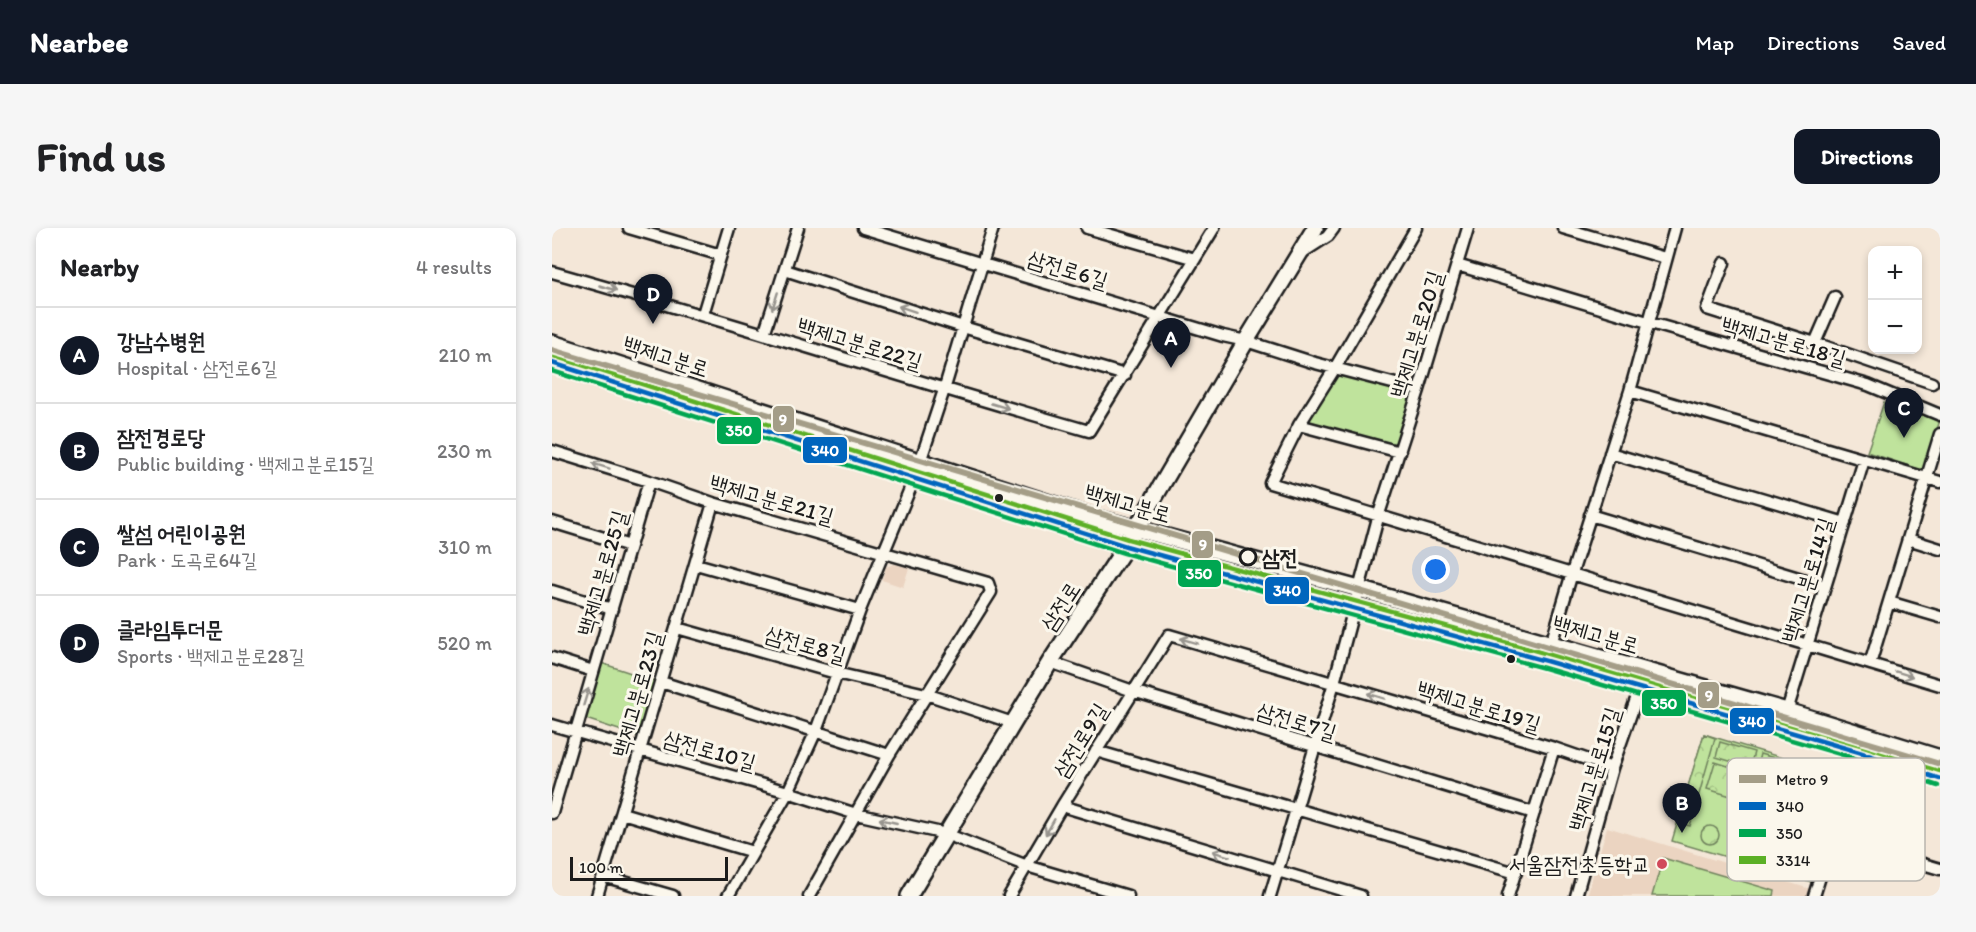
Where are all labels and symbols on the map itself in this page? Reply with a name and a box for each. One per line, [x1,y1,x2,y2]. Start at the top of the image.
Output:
street label: 삼전로6길 [1024,245,1112,295]
street label: 백제고분로20길 [1384,267,1449,401]
pin: D [634,274,672,324]
one-way arrow [598,283,617,294]
one-way arrow [769,291,780,310]
one-way arrow [898,303,917,314]
street label: 백제고분로18길 [1718,311,1850,372]
street label: 백제고분로22길 [794,312,926,375]
pin: A [1152,318,1190,368]
street label: 백제고분로 [620,330,712,383]
pin: C [1884,388,1924,438]
one-way arrow [990,401,1009,412]
line badge: 9 [772,405,795,433]
text: 9 [779,410,787,429]
line badge: 350 [716,416,762,445]
text: 350 [726,421,753,440]
line badge: 340 [802,436,848,464]
text: 340 [811,441,839,460]
one-way arrow [592,460,611,471]
street label: 백제고분로21길 [707,469,837,530]
street label: 백제고분로 [1082,478,1174,529]
unlabelled marker [993,492,1005,504]
street label: 백제고분로25길 [572,507,633,639]
street label: 백제고분로14길 [1776,514,1839,646]
line badge: 9 [1191,530,1214,559]
text: 9 [1199,535,1207,554]
place label: 삼전 [1262,544,1297,571]
marker: 삼전 [1239,548,1257,566]
your location [1421,555,1450,584]
line badge: 350 [1177,559,1222,588]
text: 350 [1186,564,1213,583]
line badge: 340 [1264,576,1310,605]
street label: 삼전로 [1035,577,1086,636]
text: 340 [1273,581,1301,600]
street label: 백제고분로 [1550,609,1642,660]
street label: 삼전로8길 [762,620,850,669]
street label: 백제고분로23길 [607,628,668,760]
one-way arrow [1180,634,1199,646]
unlabelled marker [1505,653,1517,665]
one-way arrow [1894,669,1913,680]
street label: 백제고분로19길 [1414,675,1544,738]
line badge: 9 [1697,681,1720,709]
text: 9 [1705,686,1713,705]
one-way arrow [581,688,592,707]
line badge: 350 [1641,689,1687,717]
one-way arrow [1367,690,1386,701]
text: 350 [1651,694,1678,713]
street label: 삼전로7길 [1254,697,1340,746]
street label: 삼전로9길 [1047,698,1114,782]
street label: 백제고분로15길 [1563,704,1626,834]
line badge: 340 [1729,707,1775,735]
text: 340 [1738,712,1766,731]
street label: 삼전로10길 [661,724,759,777]
legend [1727,758,1925,881]
text: Metro 9 [1776,770,1828,789]
pin: B [1662,784,1702,833]
text: 340 [1776,797,1804,816]
one-way arrow [879,815,898,827]
one-way arrow [1044,818,1056,835]
text: 350 [1776,824,1803,843]
one-way arrow [1212,848,1231,859]
place label: 서울잠전초등학교 [1508,851,1650,878]
text: 3314 [1776,851,1811,870]
scale bar [570,854,728,882]
marker: 서울잠전초등학교 [1655,857,1669,871]

